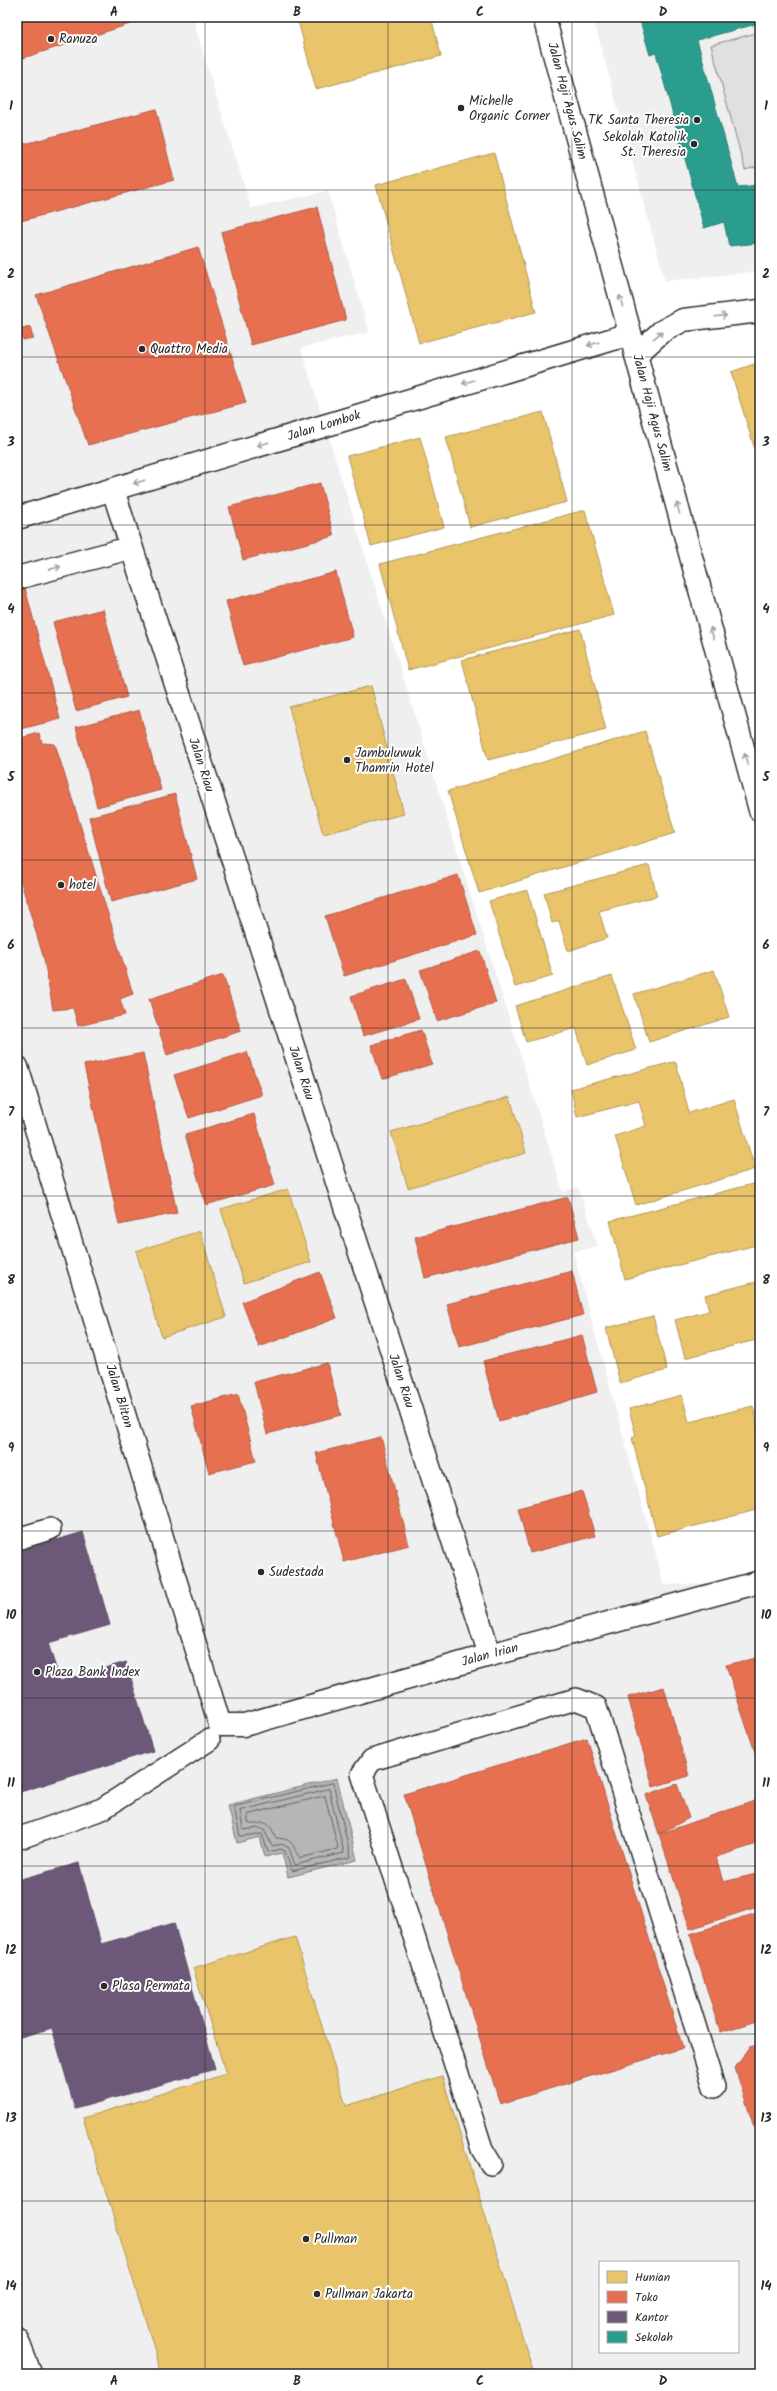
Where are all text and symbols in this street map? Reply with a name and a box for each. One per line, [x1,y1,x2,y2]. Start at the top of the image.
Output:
text: A [110,2,118,23]
text: B [293,2,301,23]
text: C [476,2,484,23]
text: D [659,2,668,23]
place label: Ranuza [59,29,98,50]
marker: Ranuza [46,34,56,44]
street label: Jalan Haji Agus Salim [541,40,593,162]
place label: Michelle Organic Corner [469,91,550,127]
text: 1 [9,96,13,117]
text: 1 [764,96,768,117]
marker: Michelle Organic Corner [456,103,466,113]
place label: TK Santa Theresia [588,110,689,131]
marker: TK Santa Theresia [692,115,702,125]
place label: Sekolah Katolik St. Theresia [603,127,687,163]
marker: Sekolah Katolik St. Theresia [689,139,699,149]
text: 2 [7,264,15,285]
text: 2 [762,264,770,285]
one-way arrow [617,295,624,308]
one-way arrow [714,312,727,319]
one-way arrow [652,331,663,340]
place label: Quattro Media [150,339,228,360]
one-way arrow [586,341,599,348]
marker: Quattro Media [137,344,147,354]
street label: Jalan Haji Agus Salim [626,352,678,474]
one-way arrow [462,379,475,386]
street label: Jalan Lombok [285,405,364,447]
text: 3 [6,432,15,453]
text: 3 [761,432,770,453]
one-way arrow [257,441,270,448]
one-way arrow [133,479,146,486]
one-way arrow [674,502,681,515]
one-way arrow [48,564,61,571]
text: 4 [7,599,15,620]
text: 4 [762,599,770,620]
one-way arrow [708,627,715,640]
street label: Jalan Riau [182,735,220,796]
place label: Jambuluwuk Thamrin Hotel [355,743,434,779]
one-way arrow [742,752,749,765]
marker: Jambuluwuk Thamrin Hotel [342,755,352,765]
text: 5 [7,767,16,788]
text: 5 [762,767,771,788]
place label: hotel [69,875,96,896]
marker: hotel [56,880,66,890]
text: 6 [7,935,15,956]
text: 6 [762,935,770,956]
street label: Jalan Riau [282,1043,320,1104]
text: 7 [8,1102,15,1123]
text: 7 [763,1102,770,1123]
text: 8 [7,1270,15,1291]
text: 8 [762,1270,770,1291]
street label: Jalan Riau [382,1351,420,1412]
street label: Jalan Bliton [99,1361,139,1431]
text: 9 [8,1438,15,1459]
text: 9 [763,1438,770,1459]
place label: Sudestada [269,1562,324,1583]
marker: Sudestada [256,1567,266,1577]
text: 10 [6,1605,17,1626]
text: 10 [761,1605,772,1626]
street label: Jalan Irian [459,1637,521,1673]
place label: Plaza Bank Index [45,1662,140,1683]
marker: Plaza Bank Index [32,1667,42,1677]
text: 11 [7,1773,15,1794]
text: 11 [762,1773,770,1794]
text: 12 [5,1940,17,1961]
text: 12 [760,1940,772,1961]
place label: Plasa Permata [112,1976,190,1997]
marker: Plasa Permata [99,1981,109,1991]
text: 13 [5,2108,17,2129]
text: 13 [760,2108,772,2129]
place label: Pullman [314,2229,357,2250]
marker: Pullman [301,2234,311,2244]
legend [599,2261,739,2353]
text: Hunian [635,2268,670,2287]
text: 14 [5,2276,17,2297]
text: 14 [760,2276,772,2297]
place label: Pullman Jakarta [325,2284,413,2305]
text: Toko [635,2288,658,2307]
marker: Pullman Jakarta [312,2289,322,2299]
text: Kantor [635,2308,669,2327]
text: Sekolah [635,2328,673,2347]
text: A [110,2371,118,2391]
text: B [293,2371,301,2391]
text: C [476,2371,484,2391]
text: D [659,2371,668,2391]

